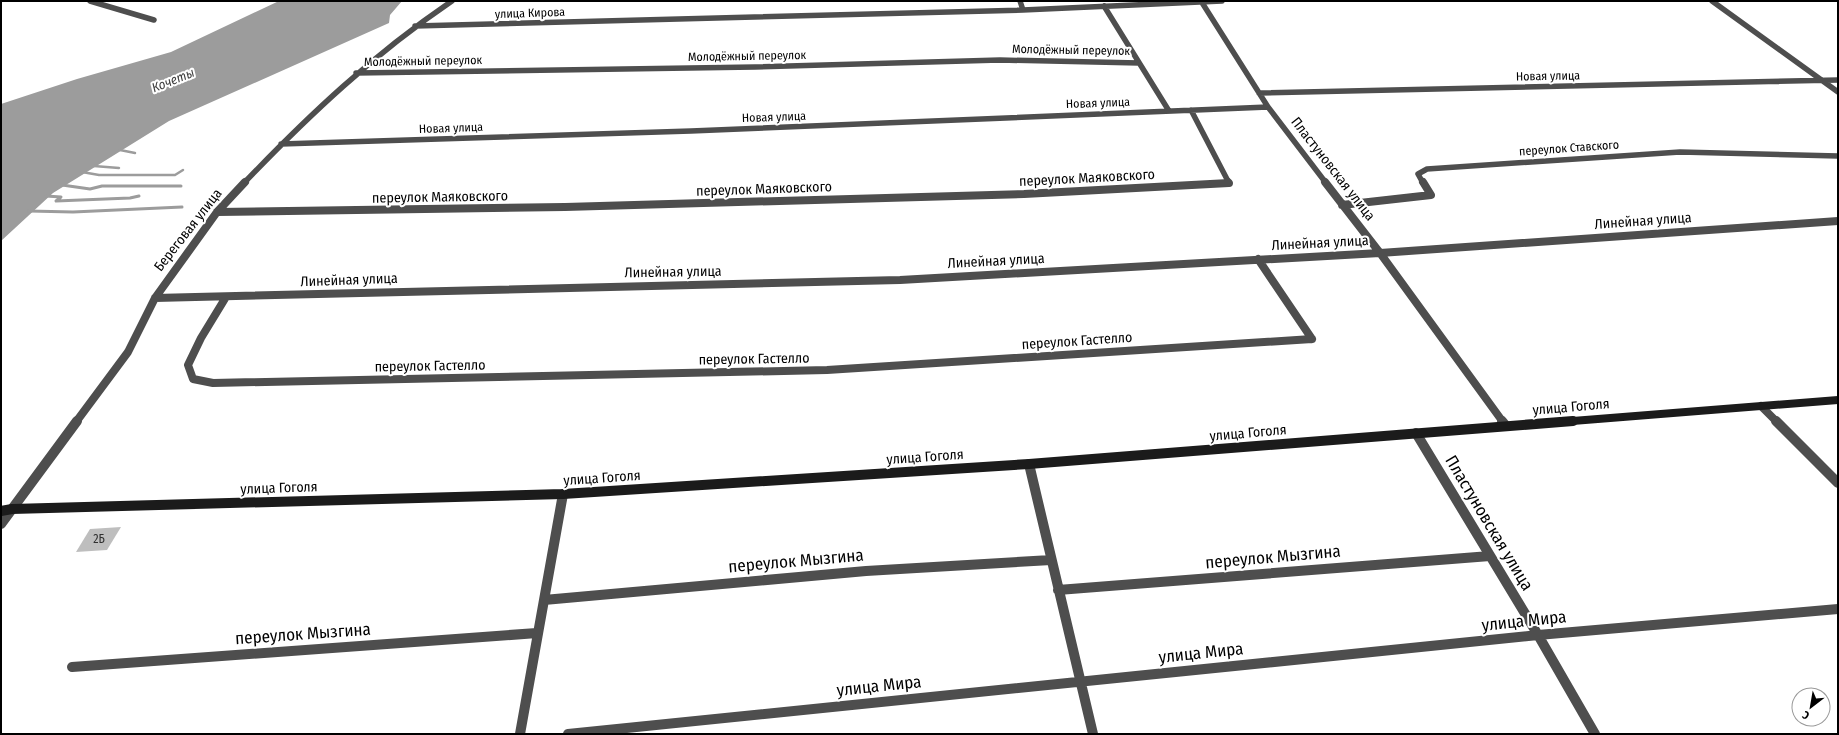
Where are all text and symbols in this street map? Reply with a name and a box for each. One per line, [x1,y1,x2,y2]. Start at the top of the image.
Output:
street label: улица Кирова [495,5,565,21]
street label: Молодёжный переулок [1012,42,1131,58]
street label: Молодёжный переулок [688,48,807,64]
street label: Молодёжный переулок [364,53,483,69]
water label: Кочеты [149,65,197,95]
street label: Новая улица [1516,68,1580,84]
street label: Новая улица [1066,95,1130,111]
street label: Новая улица [742,109,806,125]
street label: Пластуновская улица [1287,114,1379,224]
street label: Новая улица [419,120,483,136]
street label: переулок Ставского [1519,138,1619,158]
street label: переулок Маяковского [1019,166,1155,190]
street label: переулок Маяковского [696,178,832,200]
street label: Береговая улица [150,185,226,275]
street label: переулок Маяковского [372,187,508,207]
street label: Линейная улица [1594,209,1692,233]
street label: Линейная улица [1271,232,1369,254]
street label: Линейная улица [947,250,1045,272]
street label: Линейная улица [624,263,722,281]
street label: Линейная улица [300,270,398,290]
street label: переулок Гастелло [1021,329,1133,353]
street label: переулок Гастелло [698,350,810,368]
street label: переулок Гастелло [374,357,486,375]
street label: улица Гоголя [1532,395,1610,419]
street label: улица Гоголя [1209,421,1287,445]
street label: улица Гоголя [886,446,964,468]
street label: Пластуновская улица [1440,452,1538,594]
street label: улица Гоголя [563,467,641,489]
street label: улица Гоголя [240,478,318,498]
house number: 2Б [93,532,105,546]
street label: переулок Мызгина [1204,541,1342,573]
street label: переулок Мызгина [727,545,865,577]
street label: улица Мира [1481,606,1567,636]
street label: переулок Мызгина [234,619,372,649]
street label: улица Мира [1158,638,1244,668]
street label: улица Мира [836,671,922,701]
north arrow [1791,687,1831,727]
text: С [1800,708,1812,722]

